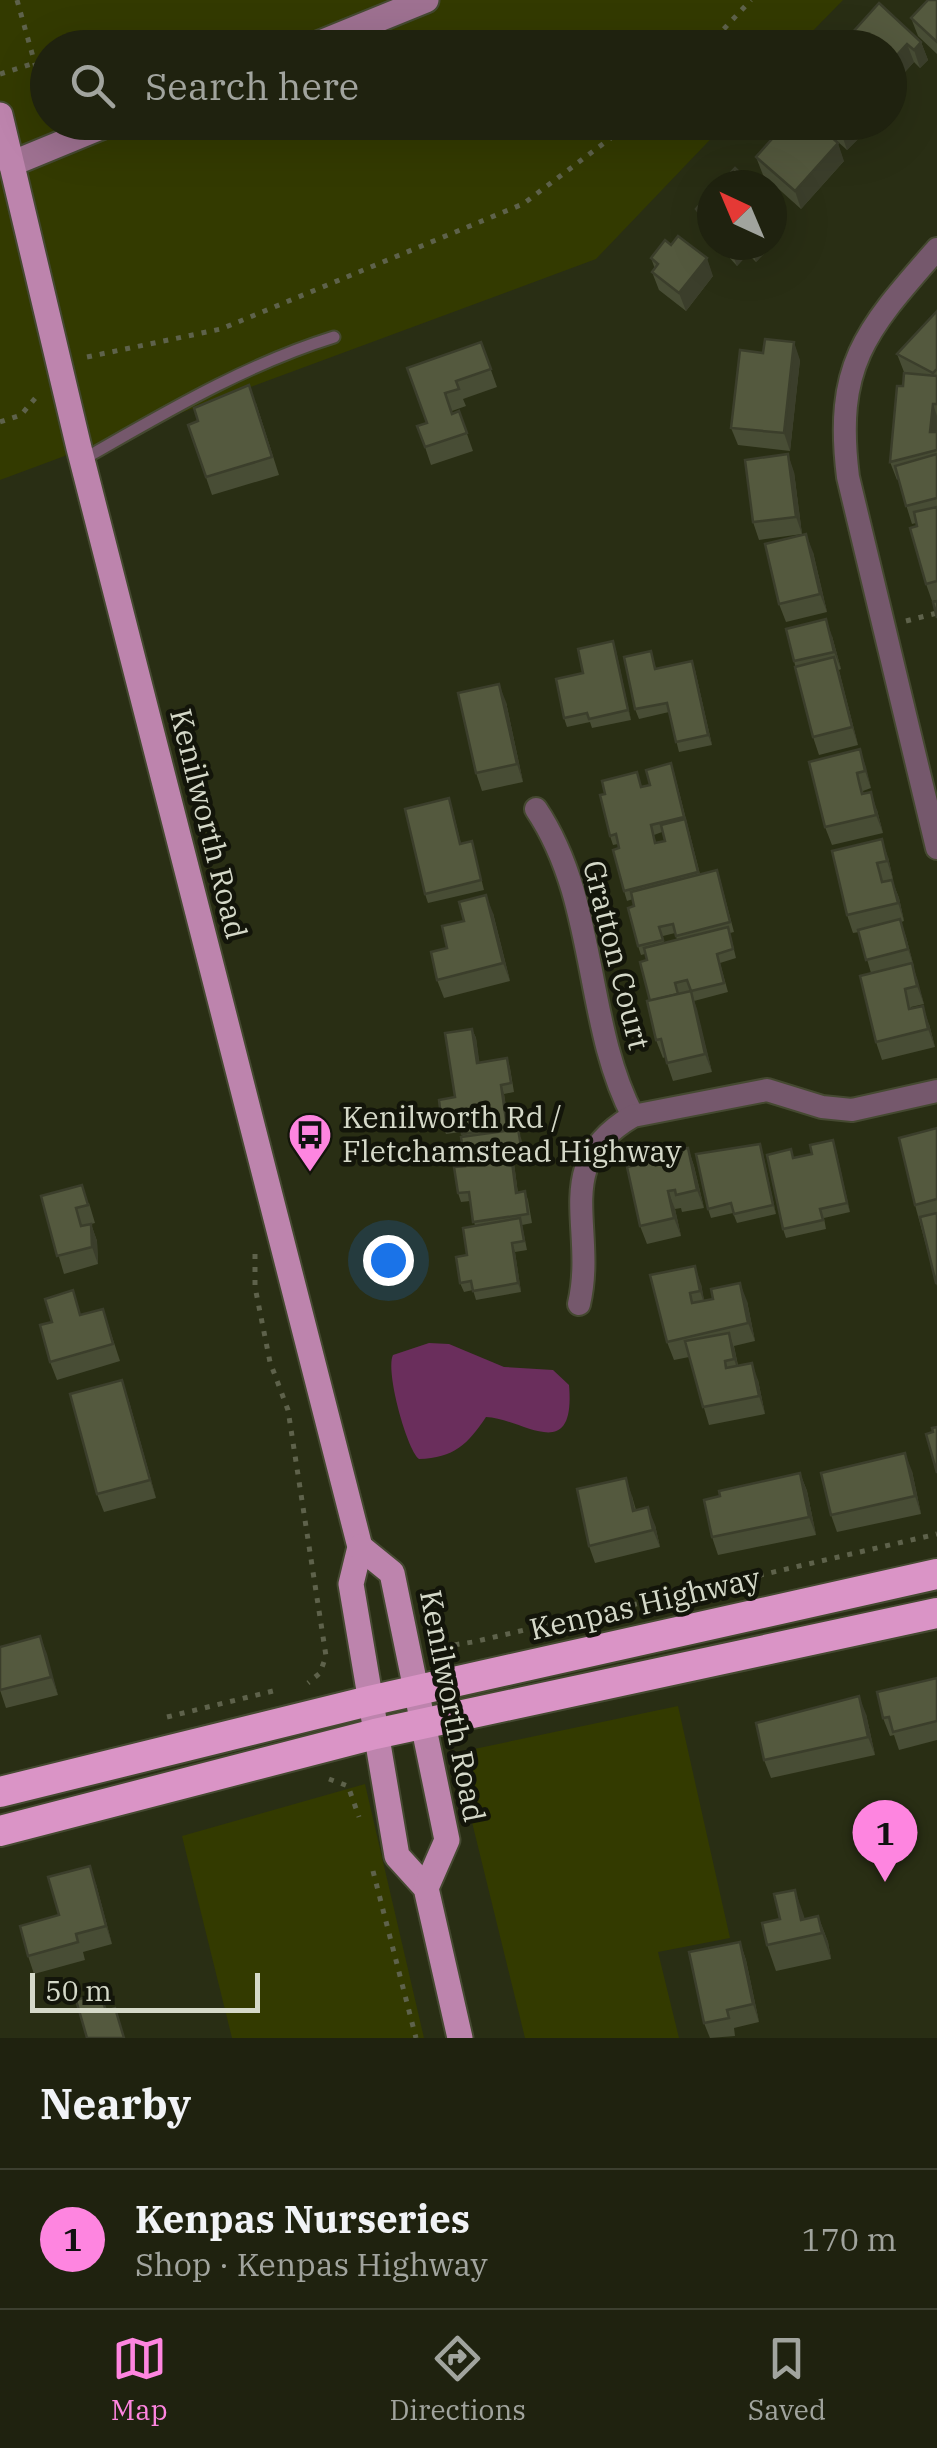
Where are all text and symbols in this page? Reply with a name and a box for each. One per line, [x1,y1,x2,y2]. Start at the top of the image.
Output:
search box [30,30,907,140]
icon: search [65,58,120,113]
text: Search here [145,61,359,110]
north arrow [697,170,787,260]
street label: Kenilworth Road [162,705,257,943]
street label: Gratton Court [575,856,660,1053]
place label: Kenilworth Rd / Fletchamstead Highway [342,1097,682,1170]
bus stop icon: Kenilworth Rd / Fletchamstead Highway [287,1112,333,1173]
your location [363,1235,414,1286]
street label: Kenpas Highway [526,1557,764,1648]
street label: Kenilworth Road [412,1586,495,1825]
pin: 1 [852,1800,918,1882]
scale bar [30,1968,260,2012]
text: 50 m [45,1972,112,2009]
text: Nearby [40,2076,191,2131]
text: Kenpas Nurseries [135,2194,470,2243]
text: 1 [63,2218,82,2260]
text: 170 m [801,2218,897,2260]
text: Shop · Kenpas Highway [135,2243,488,2285]
tab: Map [111,2331,168,2428]
tab: Directions [389,2331,526,2428]
tab: Saved [748,2331,826,2428]

